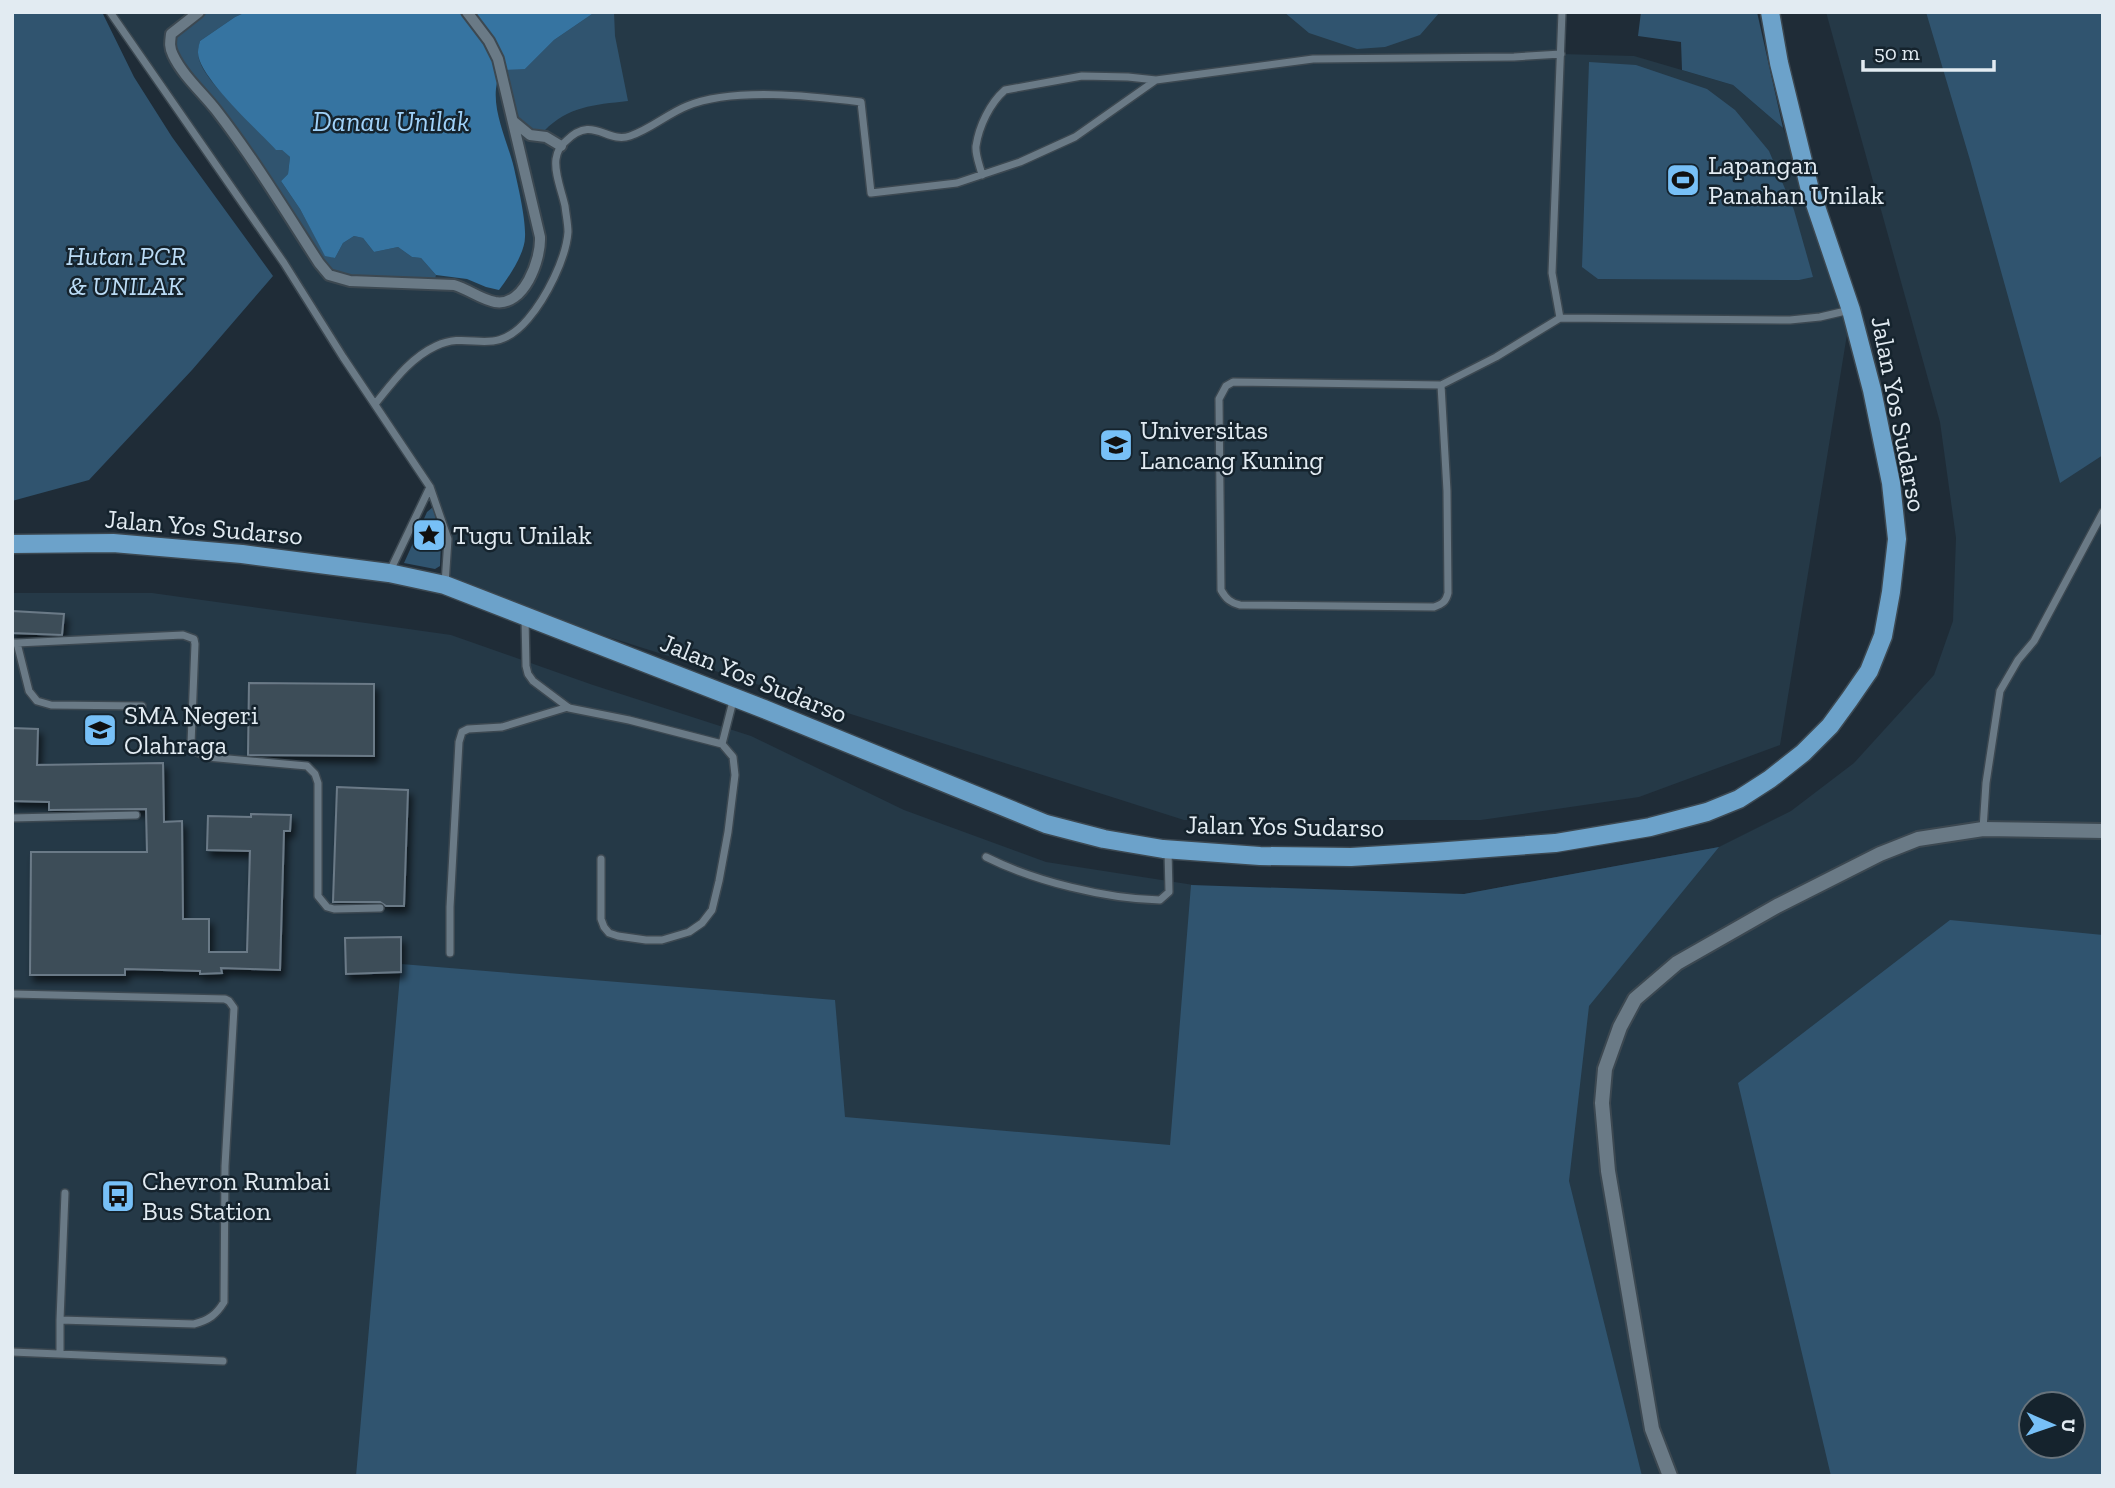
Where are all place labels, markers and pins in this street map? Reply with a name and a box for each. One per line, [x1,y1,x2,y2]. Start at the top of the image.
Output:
place label: Lapangan Panahan Unilak [1708,149,1884,211]
sports icon: Lapangan Panahan Unilak [1664,161,1702,199]
place label: Universitas Lancang Kuning [1140,414,1324,476]
school or university icon: Universitas Lancang Kuning [1097,426,1135,464]
place icon: Tugu Unilak [410,516,448,554]
place label: Tugu Unilak [453,519,592,551]
place label: SMA Negeri Olahraga [124,699,258,761]
school or university icon: SMA Negeri Olahraga [81,711,119,749]
place label: Chevron Rumbai Bus Station [142,1165,330,1227]
bus stop icon: Chevron Rumbai Bus Station [99,1177,137,1215]

